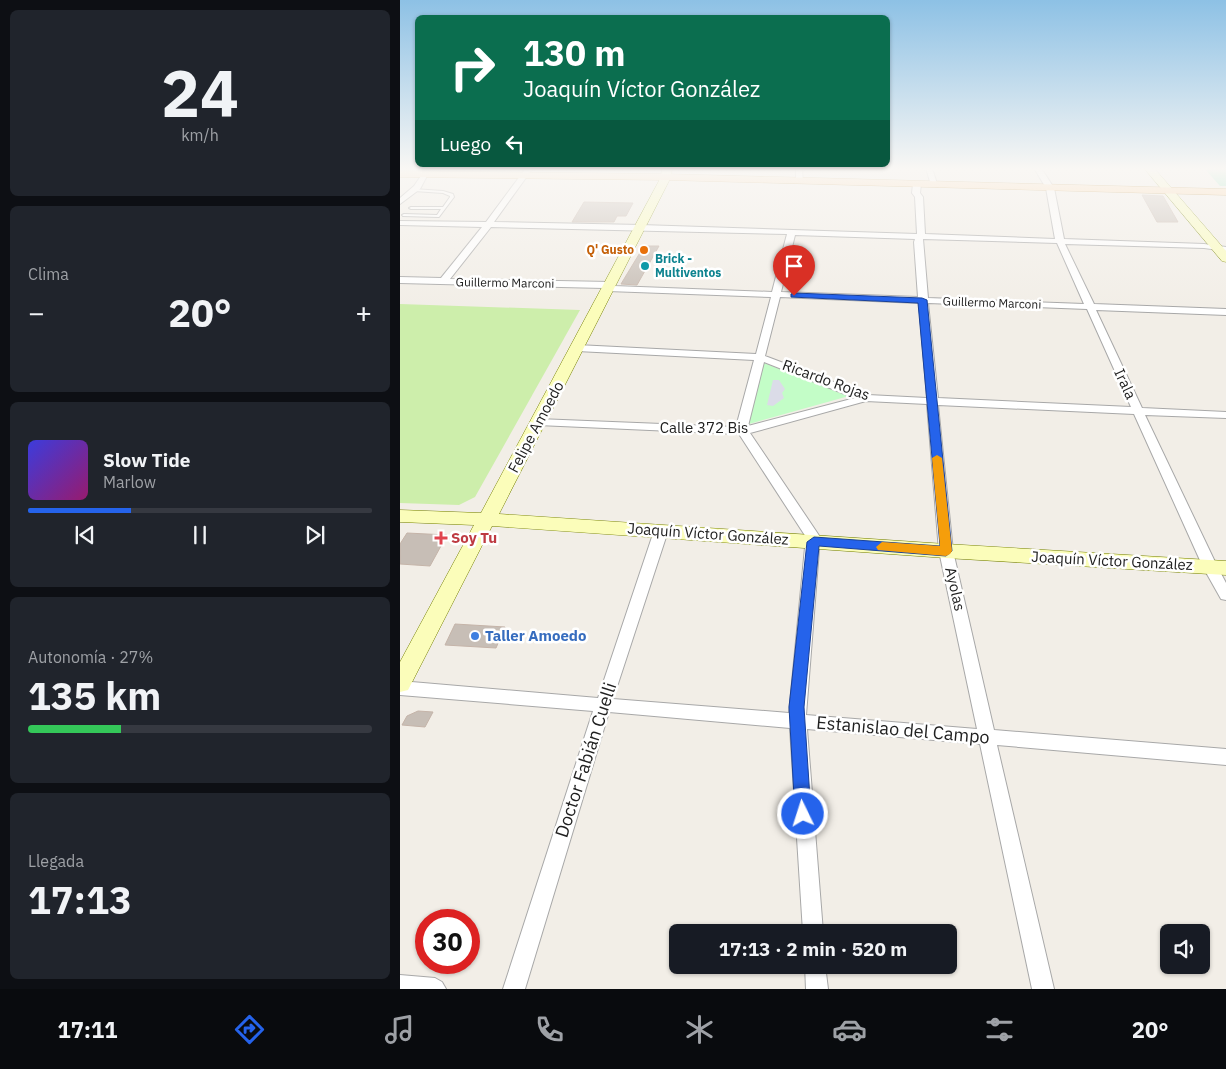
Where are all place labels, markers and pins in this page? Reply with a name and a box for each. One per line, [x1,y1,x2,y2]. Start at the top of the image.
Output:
place label: Q' Gusto [586,242,634,257]
marker: Q' Gusto [638,244,650,256]
pin [773,245,815,296]
place label: Brick - Multiventos [655,251,721,280]
marker: Brick - Multiventos [639,260,651,272]
place label: Soy Tu [451,528,497,547]
marker: Soy Tu [435,532,447,544]
place label: Taller Amoedo [485,626,586,645]
marker: Taller Amoedo [469,630,481,642]

